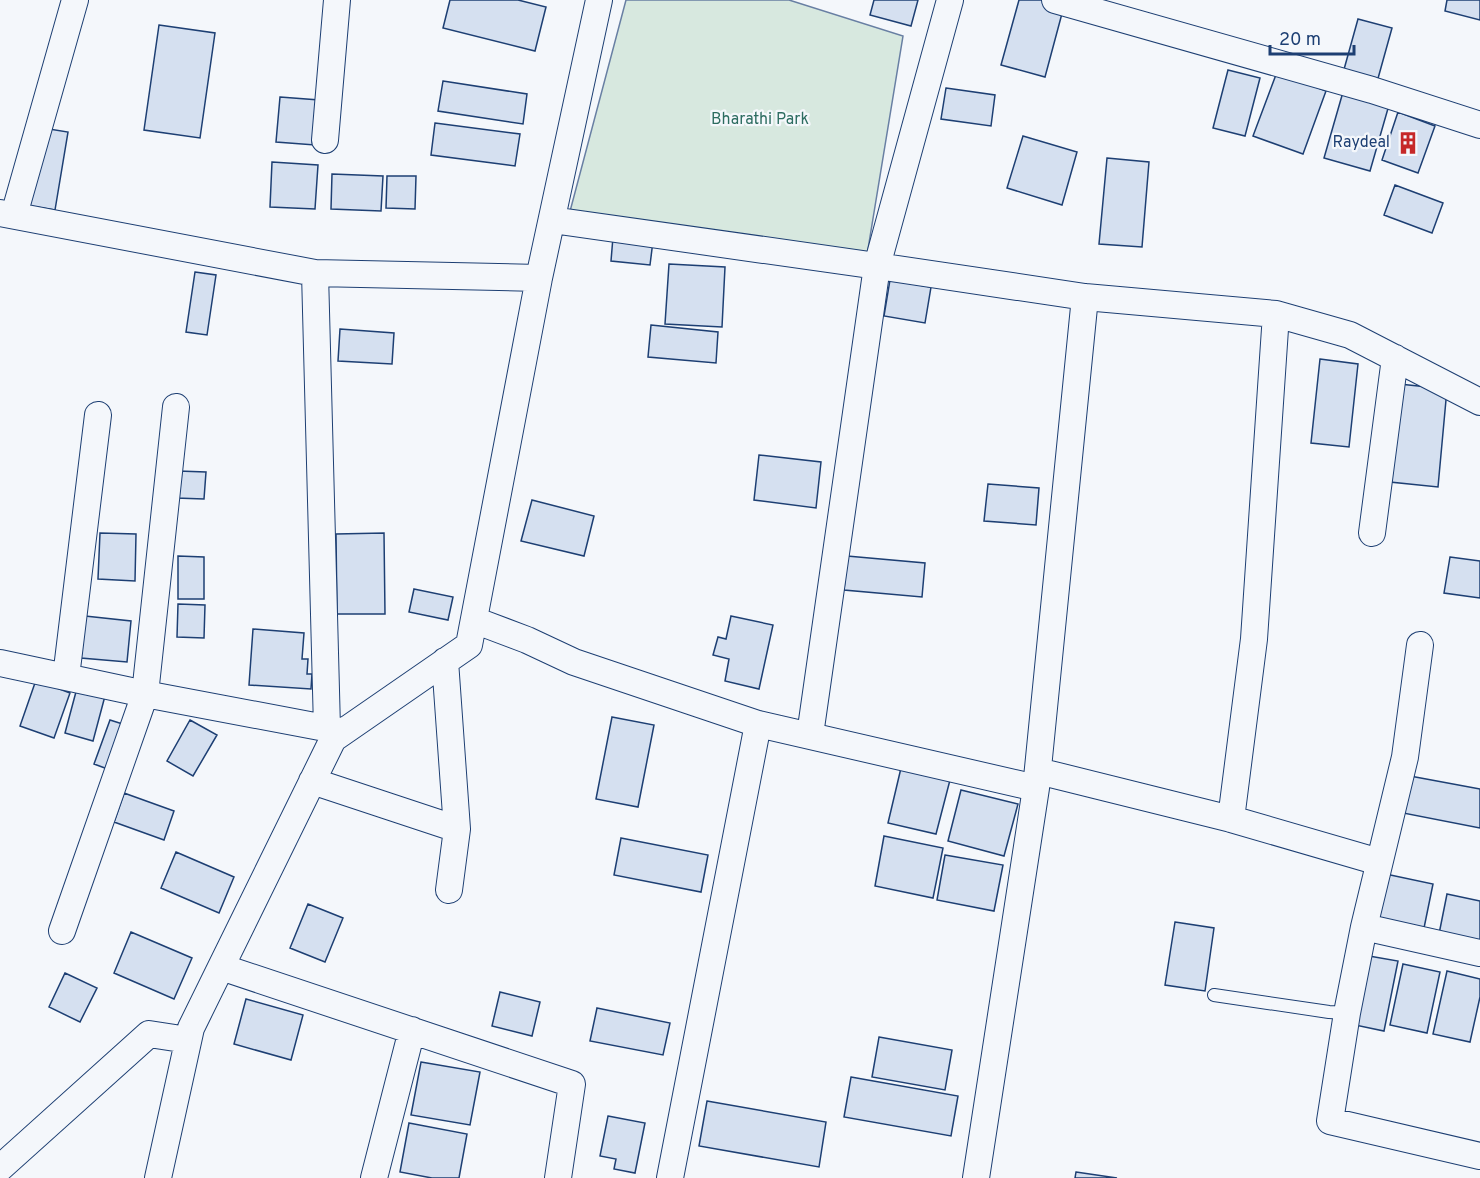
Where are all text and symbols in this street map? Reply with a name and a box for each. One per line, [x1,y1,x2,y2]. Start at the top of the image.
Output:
scale bar [1270,18,1354,56]
text: 20 m [1279,29,1321,52]
park label: Bharathi Park [711,110,809,130]
building icon: Raydeal [1395,130,1421,156]
place label: Raydeal [1333,133,1390,153]

